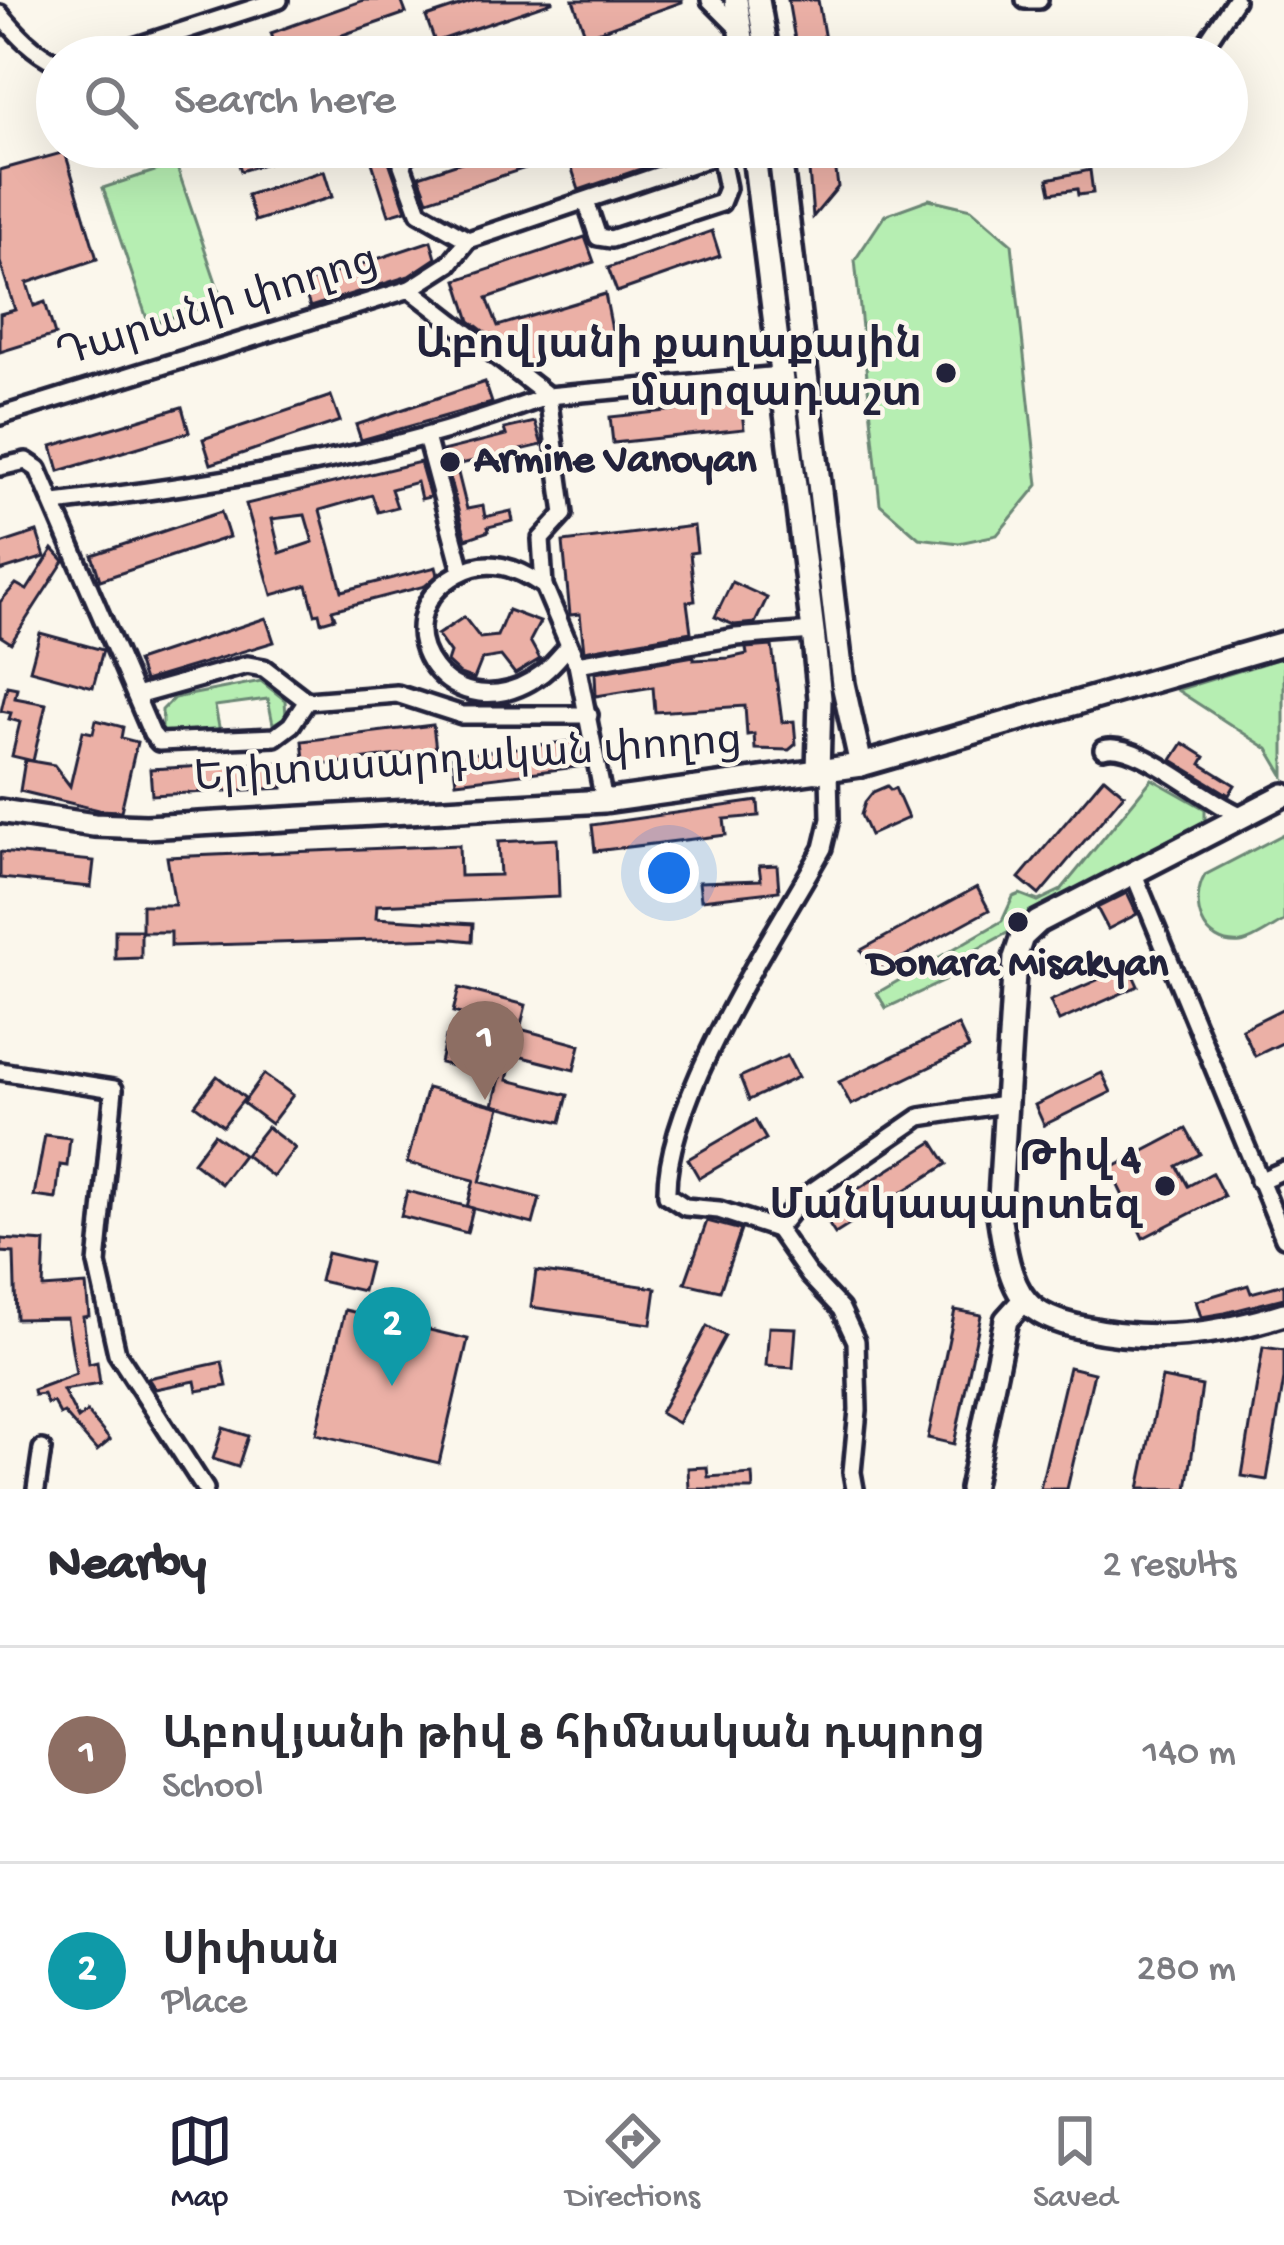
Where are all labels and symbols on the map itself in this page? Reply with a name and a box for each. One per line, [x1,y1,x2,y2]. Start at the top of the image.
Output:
street label: Դարանի փողոց [51,238,384,383]
place label: Աբովյանի քաղաքային մարզադաշտ [415,323,922,422]
marker: Աբովյանի քաղաքային մարզադաշտ [933,360,959,386]
place label: Armine Vanoyan [473,438,758,487]
marker: Armine Vanoyan [437,449,463,475]
street label: Երիտասարդական փողոց [192,718,743,807]
your location [639,843,699,903]
marker: Donara Misakyan [1005,909,1031,935]
place label: Donara Misakyan [865,942,1169,991]
pin: 1 [446,1001,524,1100]
place label: Թիվ 4 Մանկապարտեզ [769,1137,1143,1235]
marker: Թիվ 4 Մանկապարտեզ [1152,1173,1178,1199]
pin: 2 [353,1287,431,1386]

